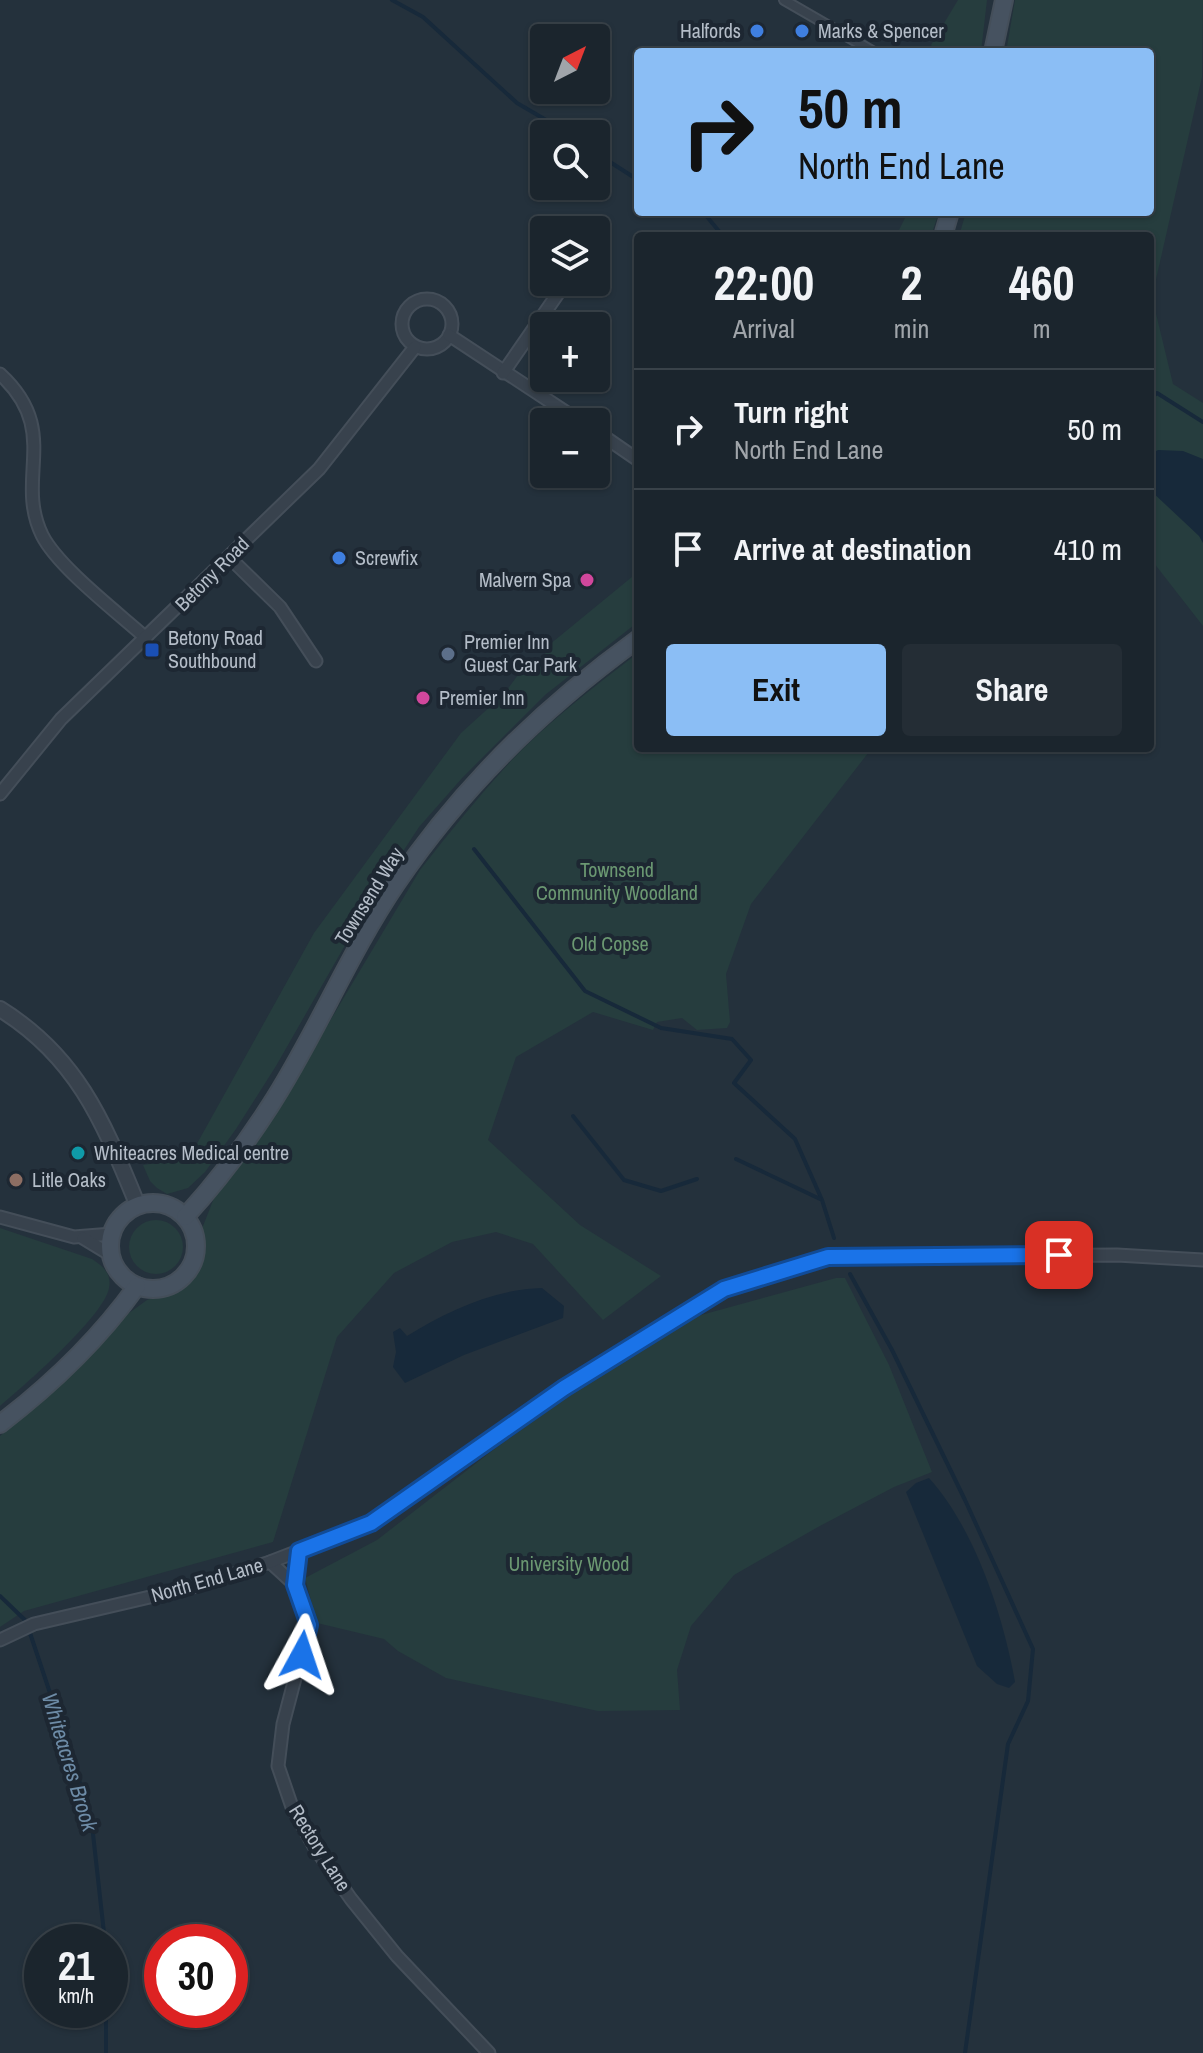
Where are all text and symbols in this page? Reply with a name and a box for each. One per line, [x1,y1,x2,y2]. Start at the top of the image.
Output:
place label: Halfords [680,17,741,44]
place label: Marks & Spencer [818,17,944,44]
marker: Halfords [748,22,766,40]
marker: Marks & Spencer [793,22,811,40]
north arrow [530,24,610,104]
map controls [530,24,610,488]
text: 50 m [798,70,903,145]
icon: right [666,80,770,184]
button: search [530,120,610,200]
text: North End Lane [798,142,1005,190]
button: layers [530,216,610,296]
text: 22:00 [714,250,814,315]
text: 2 [901,250,922,315]
text: 460 [1009,250,1074,315]
text: Arrival [733,311,795,346]
text: min [894,311,929,346]
text: m [1033,311,1051,346]
button: + [530,312,610,392]
text: Turn right [734,392,848,432]
icon: right [666,407,710,451]
button: − [530,408,610,488]
text: 50 m [1067,409,1122,449]
text: North End Lane [734,432,883,467]
icon: arrive [666,527,710,571]
text: Arrive at destination [734,529,972,569]
text: 410 m [1054,529,1122,569]
street label: Betony Road [169,531,255,617]
place label: Screwfix [355,544,419,571]
marker: Screwfix [330,549,348,567]
place label: Malvern Spa [479,566,571,593]
marker: Malvern Spa [578,571,596,589]
place label: Betony Road Southbound [168,624,263,674]
place label: Premier Inn Guest Car Park [464,628,578,678]
marker: Betony Road Southbound [143,641,161,659]
button: Exit [666,644,886,736]
button: Share [902,644,1122,736]
marker: Premier Inn Guest Car Park [439,645,457,663]
place label: Premier Inn [439,684,525,711]
marker: Premier Inn [414,689,432,707]
street label: Townsend Way [328,841,410,950]
park label: Townsend Community Woodland [536,856,698,906]
park label: Old Copse [571,930,649,957]
place label: Whiteacres Medical centre [94,1139,289,1166]
marker: Whiteacres Medical centre [69,1144,87,1162]
place label: Litle Oaks [32,1166,106,1193]
marker: Litle Oaks [7,1171,25,1189]
pin [1025,1221,1093,1289]
icon: arrive [1037,1233,1081,1277]
park label: University Wood [509,1550,629,1577]
street label: North End Lane [148,1551,266,1608]
position arrow [260,1613,344,1697]
water label: Whiteacres Brook [35,1689,106,1836]
street label: Rectory Lane [283,1799,358,1896]
speed limit sign: 30 [144,1924,248,2028]
text: 21 [58,1939,94,1992]
text: km/h [58,1982,94,2009]

